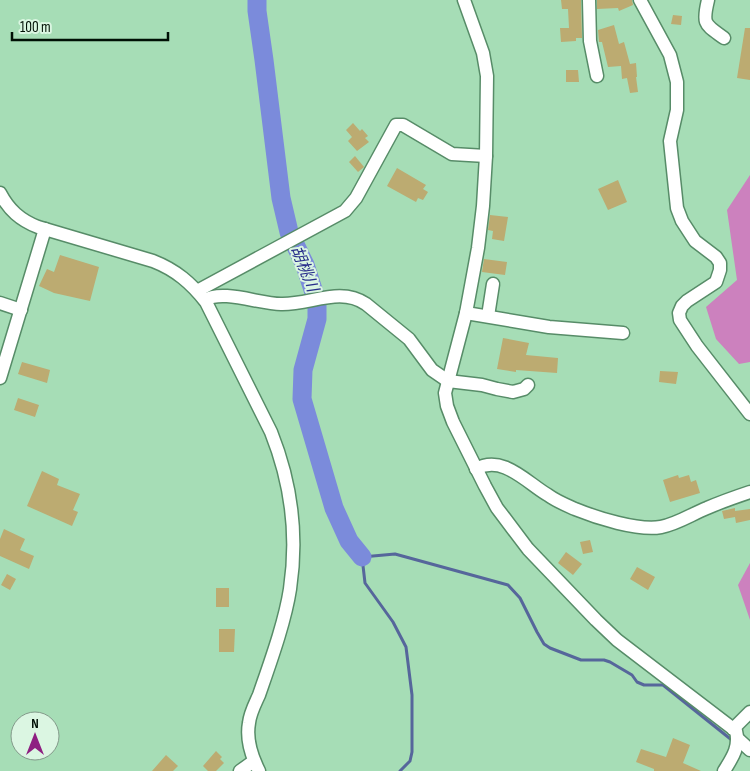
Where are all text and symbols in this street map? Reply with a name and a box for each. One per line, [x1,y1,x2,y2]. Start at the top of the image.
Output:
scale bar [12,10,169,42]
text: 100 m [20,18,51,37]
water label: 胡桃川 [286,243,323,297]
north arrow [10,711,60,761]
text: N [31,715,39,732]

